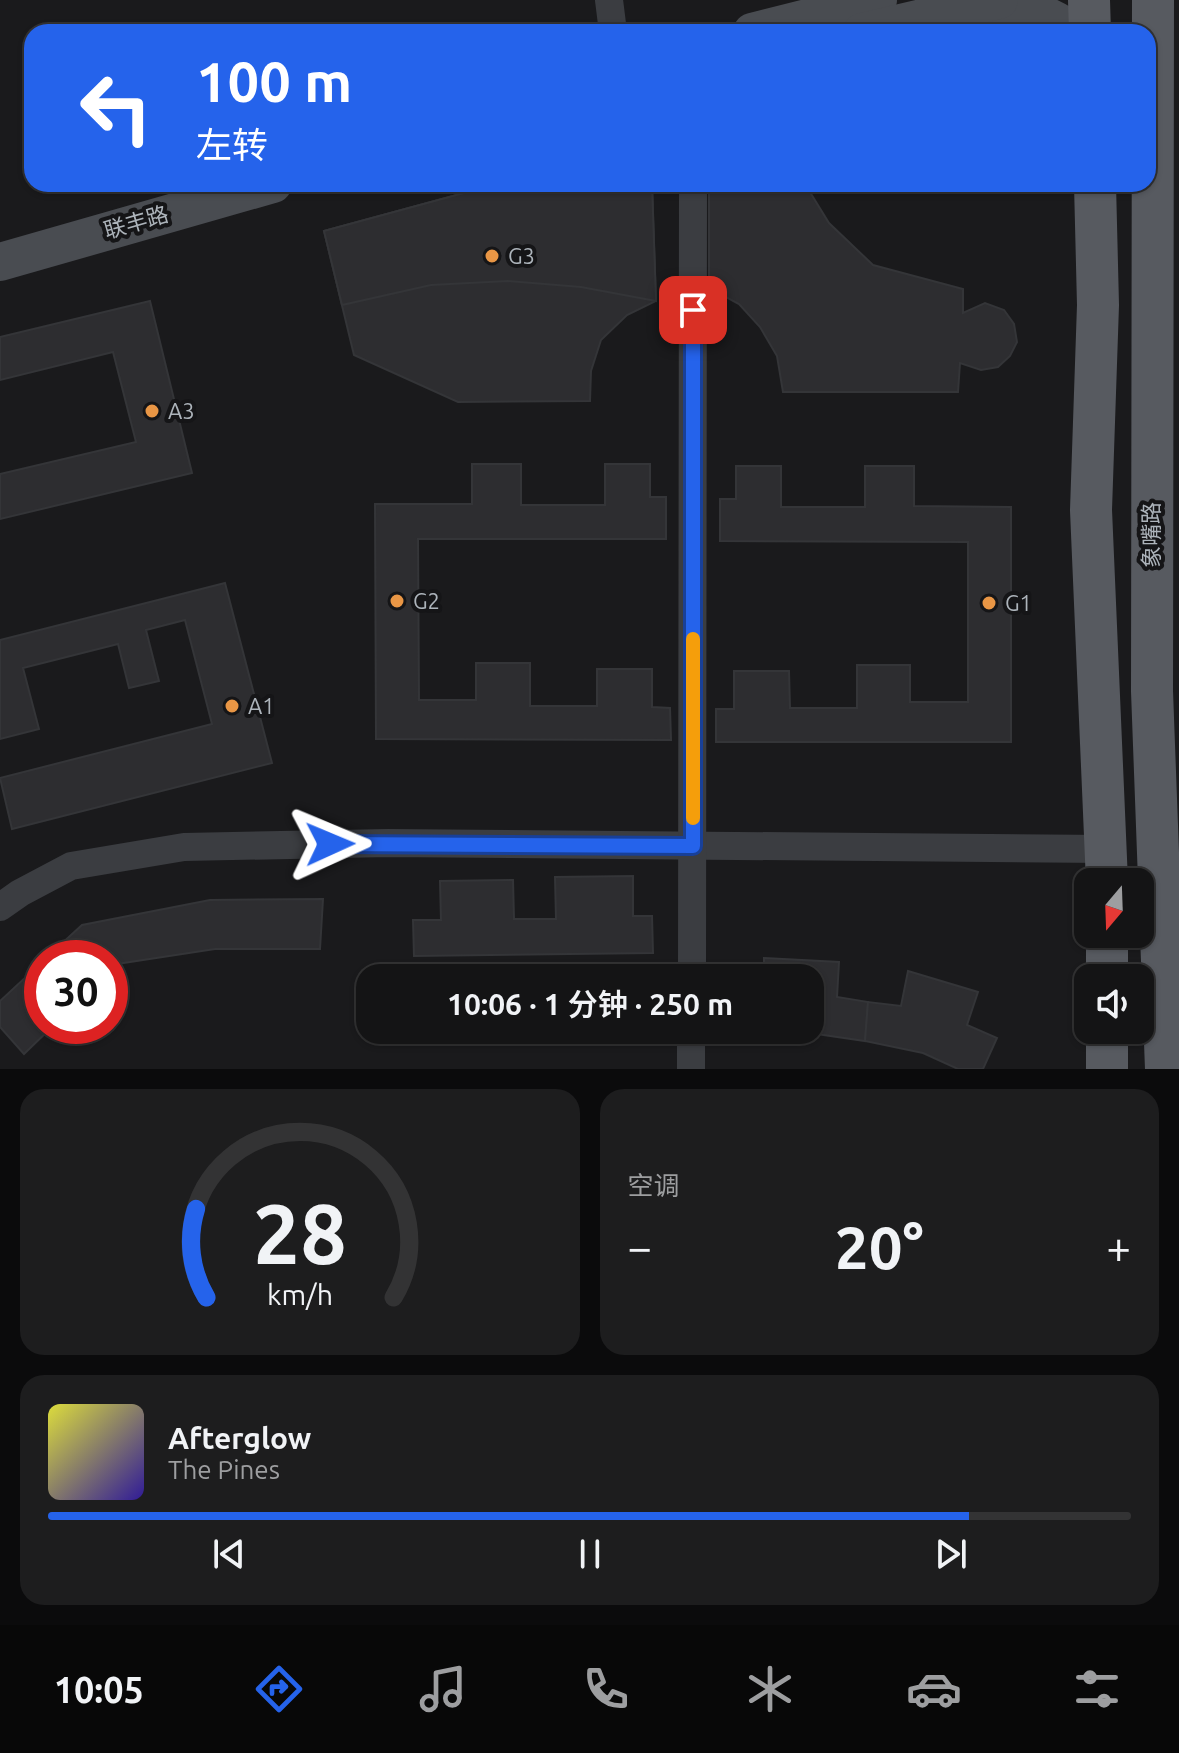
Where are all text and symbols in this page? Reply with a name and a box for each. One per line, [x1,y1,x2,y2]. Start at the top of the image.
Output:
text: 100 m [196,50,352,113]
icon: left [64,56,168,160]
text: 左转 [196,124,268,165]
street label: 联丰路 [101,200,171,243]
place label: G3 [508,243,535,268]
marker: G3 [483,247,501,265]
pin [659,276,727,344]
icon: arrive [671,288,715,332]
place label: A3 [168,398,195,423]
marker: A3 [143,402,161,420]
street label: 象嘴路 [1138,502,1163,568]
place label: G2 [413,588,440,613]
place label: G1 [1005,590,1032,615]
marker: G2 [388,592,406,610]
marker: G1 [980,594,998,612]
place label: A1 [248,693,275,718]
marker: A1 [223,697,241,715]
position arrow [288,802,372,886]
north arrow [1074,868,1154,948]
map controls [1074,868,1154,1044]
speed limit sign: 30 [24,940,128,1044]
button: sound [1074,964,1154,1044]
text: 10:06 · 1 分钟 · 250 m [447,987,733,1021]
text: 空调 [628,1171,680,1200]
text: 28 [253,1186,347,1280]
text: 20° [835,1213,924,1280]
text: − [628,1222,652,1271]
text: + [1106,1222,1131,1271]
text: km/h [267,1278,333,1310]
text: Afterglow [168,1421,311,1455]
text: The Pines [168,1455,280,1484]
icon: previous [207,1532,251,1576]
icon: pause [568,1532,612,1576]
icon: next [929,1532,973,1576]
icon: directions [251,1661,307,1717]
icon: music [415,1661,471,1717]
icon: phone [578,1661,634,1717]
icon: climate [742,1661,798,1717]
icon: car [906,1661,962,1717]
icon: filters [1069,1661,1125,1717]
text: 10:05 [54,1669,144,1710]

